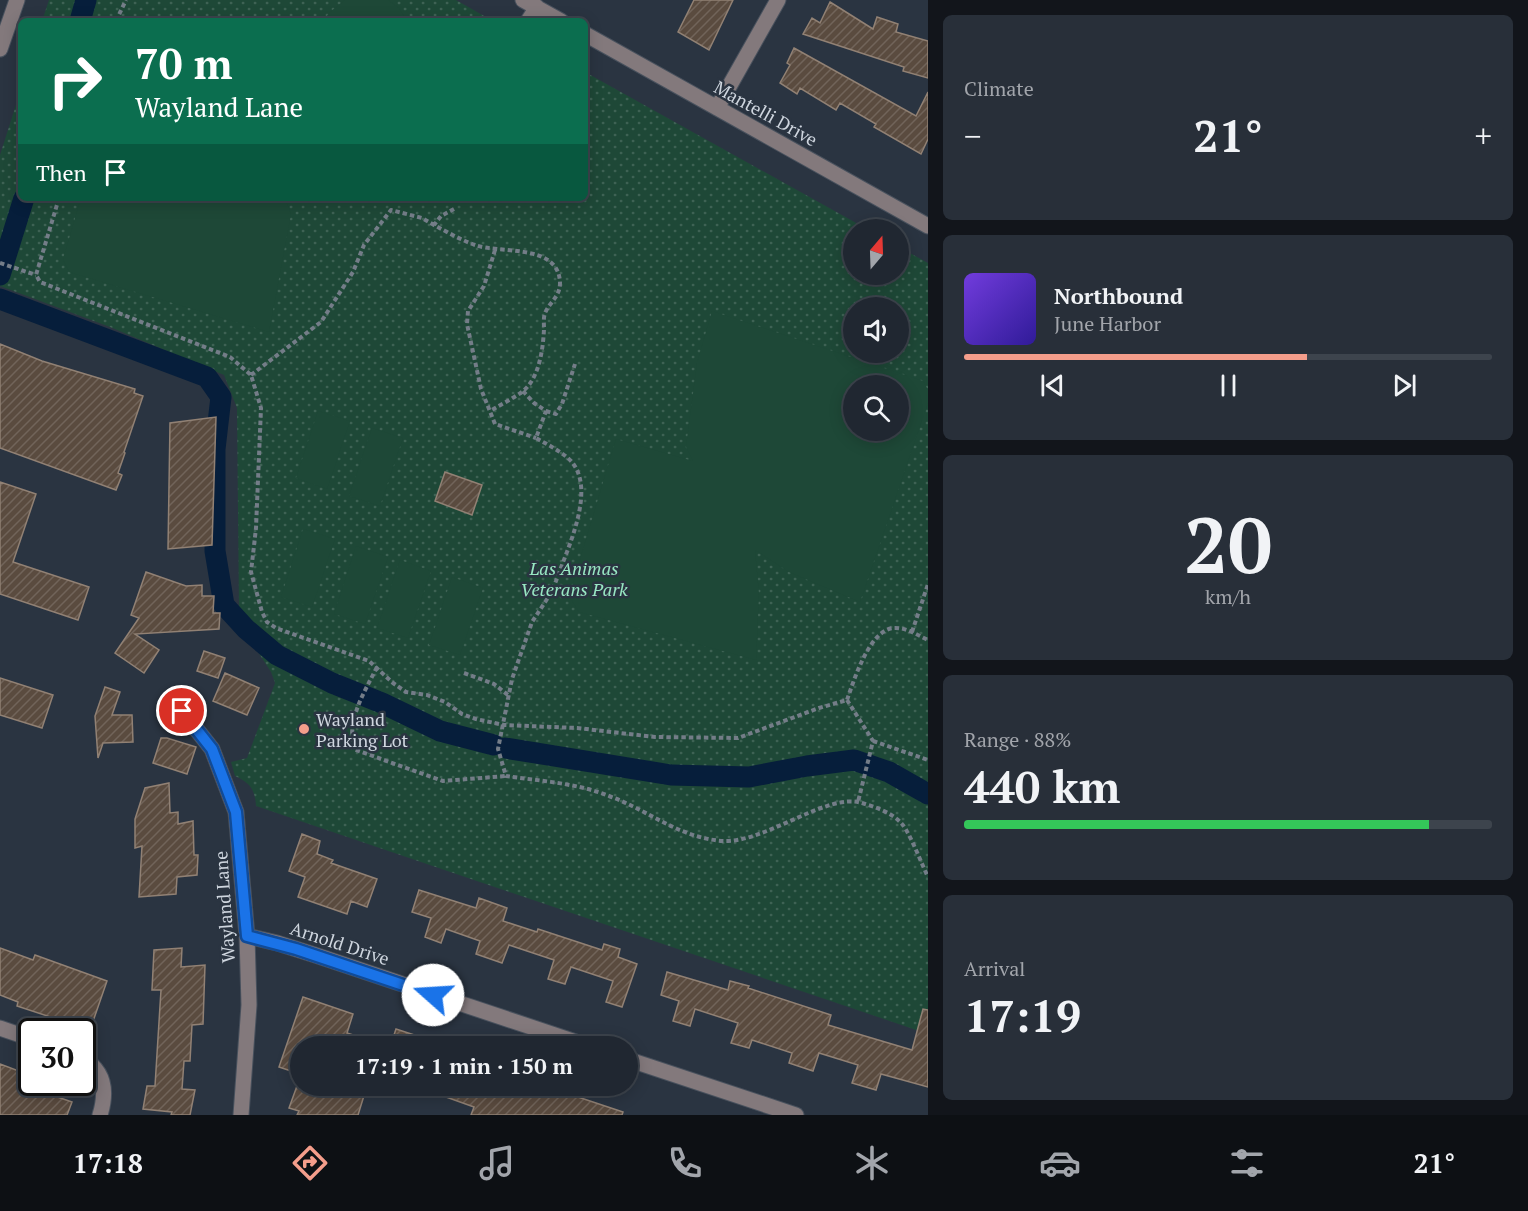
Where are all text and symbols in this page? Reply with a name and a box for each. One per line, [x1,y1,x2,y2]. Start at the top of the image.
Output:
text: 70 m [135,35,233,91]
icon: right [36,42,114,120]
street label: Mantelli Drive [710,75,822,151]
text: Climate [964,75,1034,102]
text: Wayland Lane [135,89,303,125]
text: 21° [1193,105,1263,165]
text: − [964,114,982,157]
text: + [1474,114,1492,157]
icon: arrive [99,156,132,189]
text: Then [36,158,87,187]
north arrow [843,219,909,285]
map controls [843,219,909,441]
text: Northbound [1054,281,1183,310]
button: sound [843,297,909,363]
text: June Harbor [1054,310,1161,337]
icon: previous [1036,369,1069,402]
icon: pause [1212,369,1245,402]
icon: next [1388,369,1421,402]
button: search [843,375,909,441]
text: 20 [1184,492,1272,595]
park label: Las Animas Veterans Park [520,556,628,601]
text: km/h [1205,583,1251,610]
pin [156,685,207,736]
icon: arrive [165,694,198,727]
place label: Wayland Parking Lot [316,707,409,752]
marker: Wayland Parking Lot [297,722,311,736]
text: Range · 88% [964,726,1071,753]
text: 440 km [964,756,1120,816]
street label: Wayland Lane [208,850,240,964]
street label: Arnold Drive [288,916,392,970]
text: Arrival [964,955,1025,982]
position arrow [401,963,465,1027]
text: 17:19 [964,985,1081,1045]
speed limit sign: 30 [18,1018,96,1096]
text: 17:19 · 1 min · 150 m [355,1051,573,1080]
icon: directions [289,1142,331,1184]
icon: music [476,1142,518,1184]
icon: phone [664,1142,706,1184]
icon: climate [851,1142,893,1184]
icon: car [1039,1142,1081,1184]
icon: filters [1226,1142,1268,1184]
text: 17:18 [73,1145,143,1181]
text: 21° [1414,1145,1455,1181]

